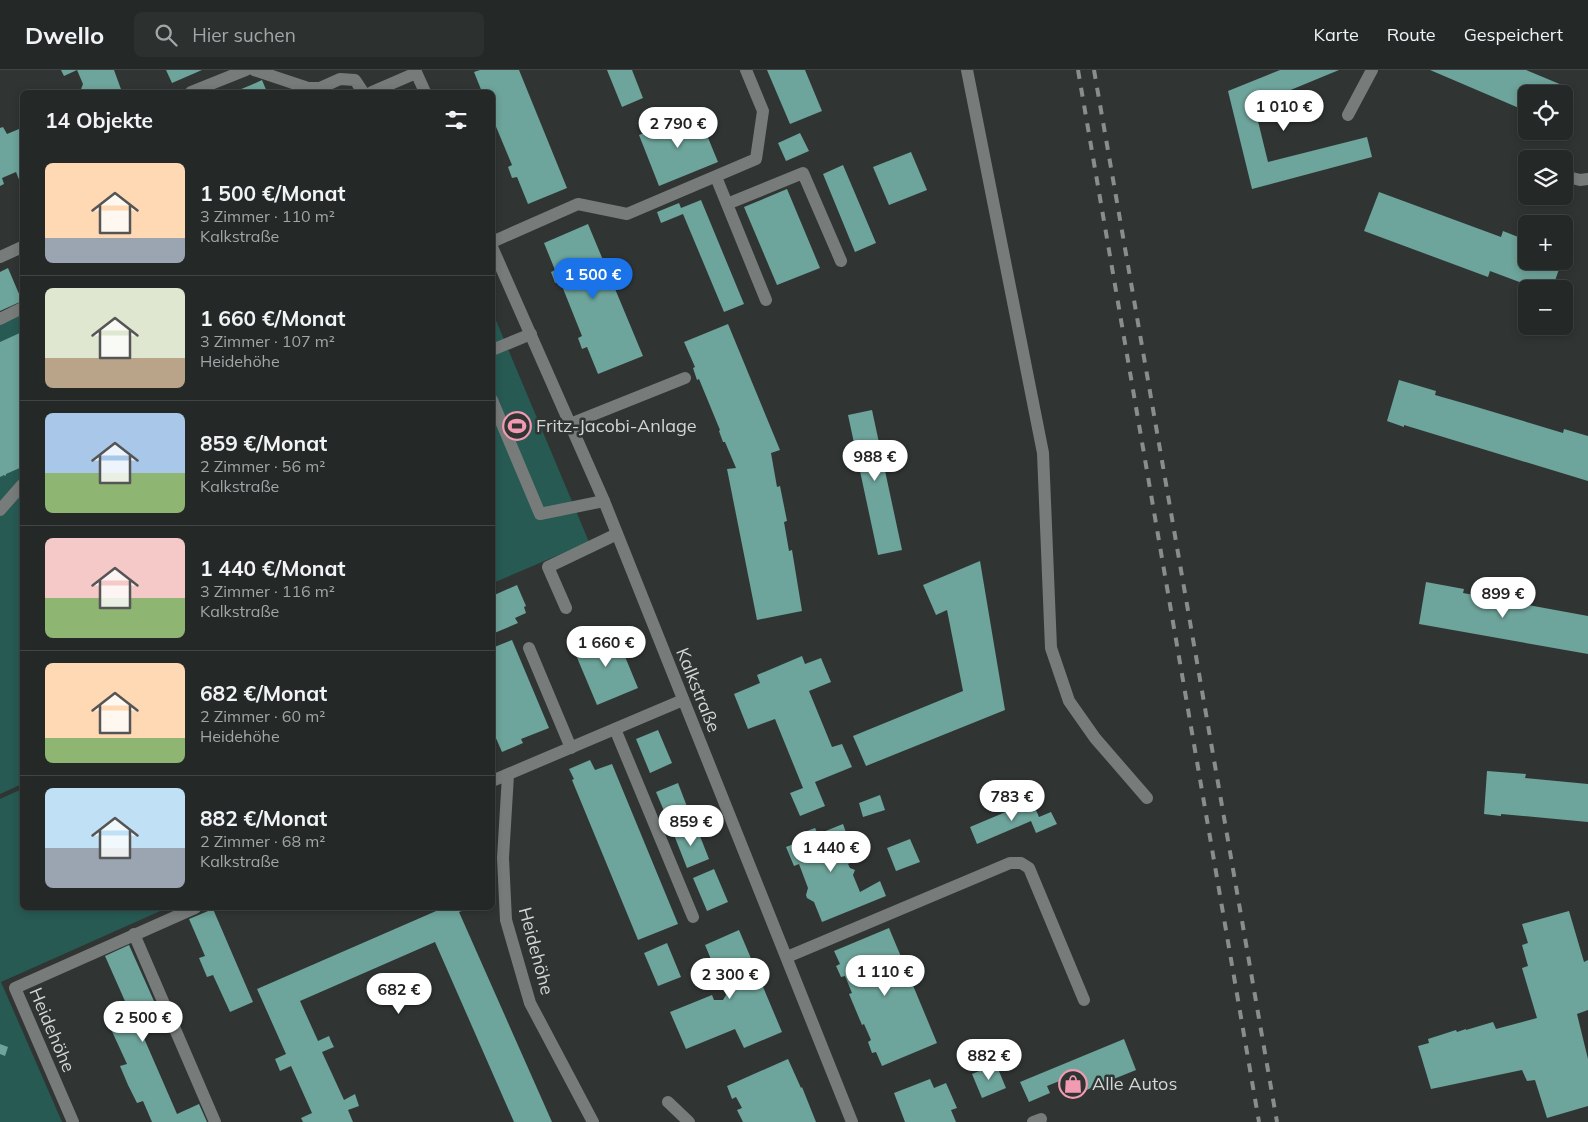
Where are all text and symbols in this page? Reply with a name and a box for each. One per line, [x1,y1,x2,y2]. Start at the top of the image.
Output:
search box [134,12,484,57]
text: Dwello [25,20,104,50]
icon: search [152,21,180,49]
text: Hier suchen [192,23,296,47]
text: Karte [1314,23,1359,46]
text: Route [1387,23,1436,46]
text: Gespeichert [1464,23,1563,46]
map controls [1518,85,1573,335]
button: locate [1518,85,1573,140]
pin: 1 010 € [1238,90,1330,132]
text: 1 010 € [1256,96,1312,116]
icon: filters [442,106,470,134]
pin: 2 790 € [632,106,724,149]
text: 14 Objekte [45,107,153,133]
text: 2 790 € [650,113,706,133]
button: layers [1518,150,1573,205]
text: 1 500 €/Monat [200,180,346,206]
icon: home [85,183,145,243]
text: 3 Zimmer · 110 m² [200,206,335,226]
button: + [1518,215,1573,270]
text: Kalkstraße [200,226,279,246]
pin: 1 500 € [547,258,639,300]
text: 1 500 € [565,264,621,284]
button: − [1518,280,1573,335]
text: 1 660 €/Monat [200,305,346,331]
icon: home [85,308,145,368]
text: 3 Zimmer · 107 m² [200,331,335,351]
text: Heidehöhe [200,351,280,371]
sports icon: Fritz-Jacobi-Anlage [502,411,532,441]
place label: Fritz-Jacobi-Anlage [536,414,697,437]
text: 859 €/Monat [200,430,327,456]
icon: home [85,433,145,493]
pin: 988 € [840,440,910,482]
text: 988 € [854,446,896,466]
text: 2 Zimmer · 56 m² [200,456,325,476]
text: Kalkstraße [200,476,279,496]
text: 1 440 €/Monat [200,555,346,581]
icon: home [85,558,145,618]
pin: 899 € [1468,576,1538,619]
text: 3 Zimmer · 116 m² [200,581,335,601]
text: 899 € [1482,583,1524,603]
text: Kalkstraße [200,601,279,621]
pin: 1 660 € [560,626,652,668]
text: 1 660 € [578,632,634,652]
street label: Kalkstraße [671,644,726,735]
text: 682 €/Monat [200,680,327,706]
icon: home [85,683,145,743]
text: 2 Zimmer · 60 m² [200,706,325,726]
text: Heidehöhe [200,726,280,746]
pin: 783 € [977,780,1047,822]
text: 783 € [991,786,1033,806]
pin: 859 € [656,804,726,847]
text: 882 €/Monat [200,805,327,831]
icon: home [85,808,145,868]
text: 859 € [670,811,712,831]
pin: 1 440 € [785,830,877,873]
text: 2 Zimmer · 68 m² [200,831,325,851]
text: 1 440 € [803,837,859,857]
text: Kalkstraße [200,851,279,871]
street label: Heidehöhe [514,905,559,997]
pin: 1 110 € [839,954,931,997]
pin: 2 300 € [684,958,776,1000]
text: 1 110 € [857,961,913,981]
text: 2 300 € [702,964,758,984]
pin: 682 € [364,972,434,1015]
text: 682 € [378,979,420,999]
street label: Heidehöhe [24,984,81,1076]
pin: 2 500 € [97,1000,189,1043]
text: 2 500 € [115,1007,171,1027]
pin: 882 € [954,1038,1024,1081]
text: 882 € [968,1045,1010,1065]
shop icon: Alle Autos [1058,1069,1088,1099]
place label: Alle Autos [1092,1072,1177,1095]

